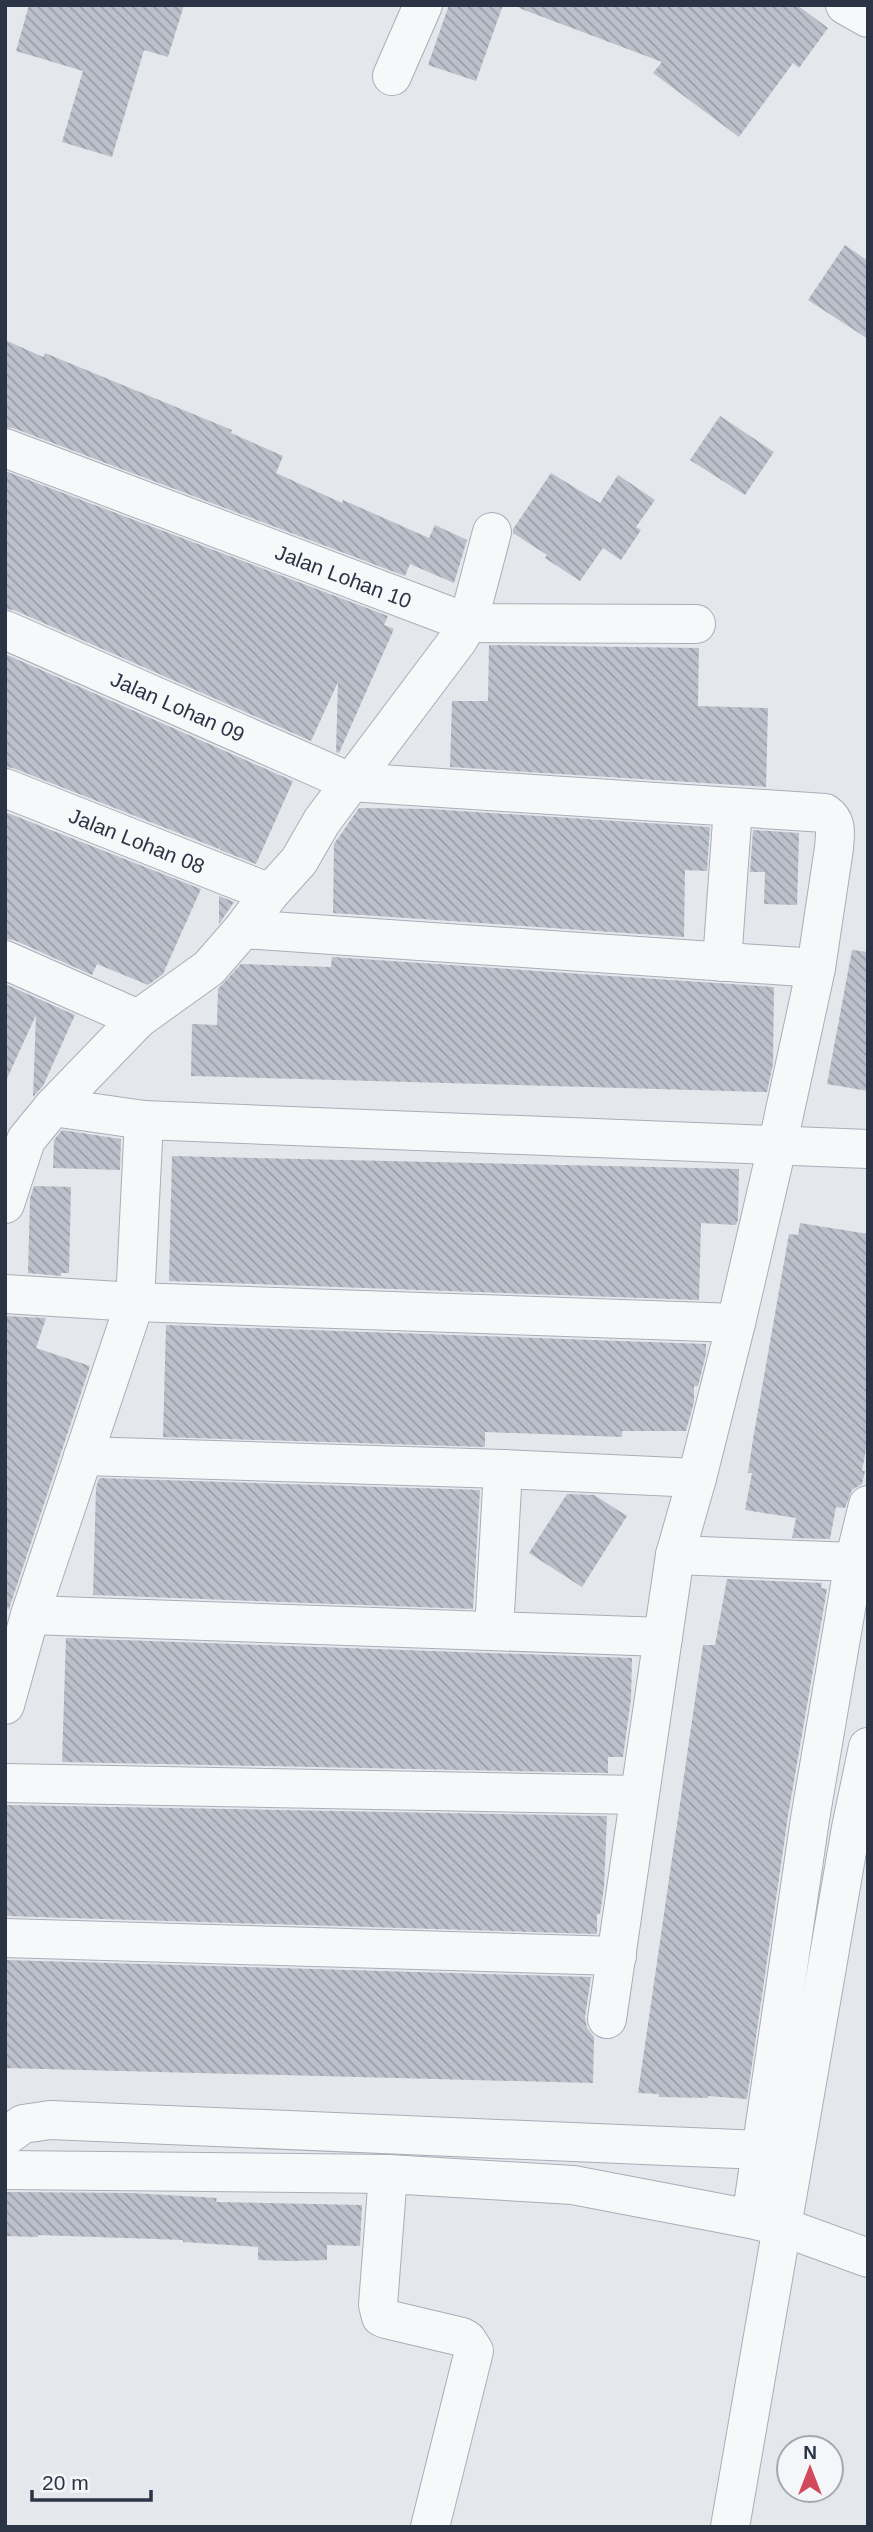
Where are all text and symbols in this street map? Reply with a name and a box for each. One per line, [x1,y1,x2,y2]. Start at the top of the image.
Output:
street label: Jalan Lohan 10 [272,540,415,612]
street label: Jalan Lohan 09 [108,667,248,746]
street label: Jalan Lohan 08 [66,803,208,877]
north arrow [775,2434,845,2504]
text: N [803,2442,817,2463]
scale bar [32,2458,150,2502]
text: 20 m [42,2471,89,2494]

